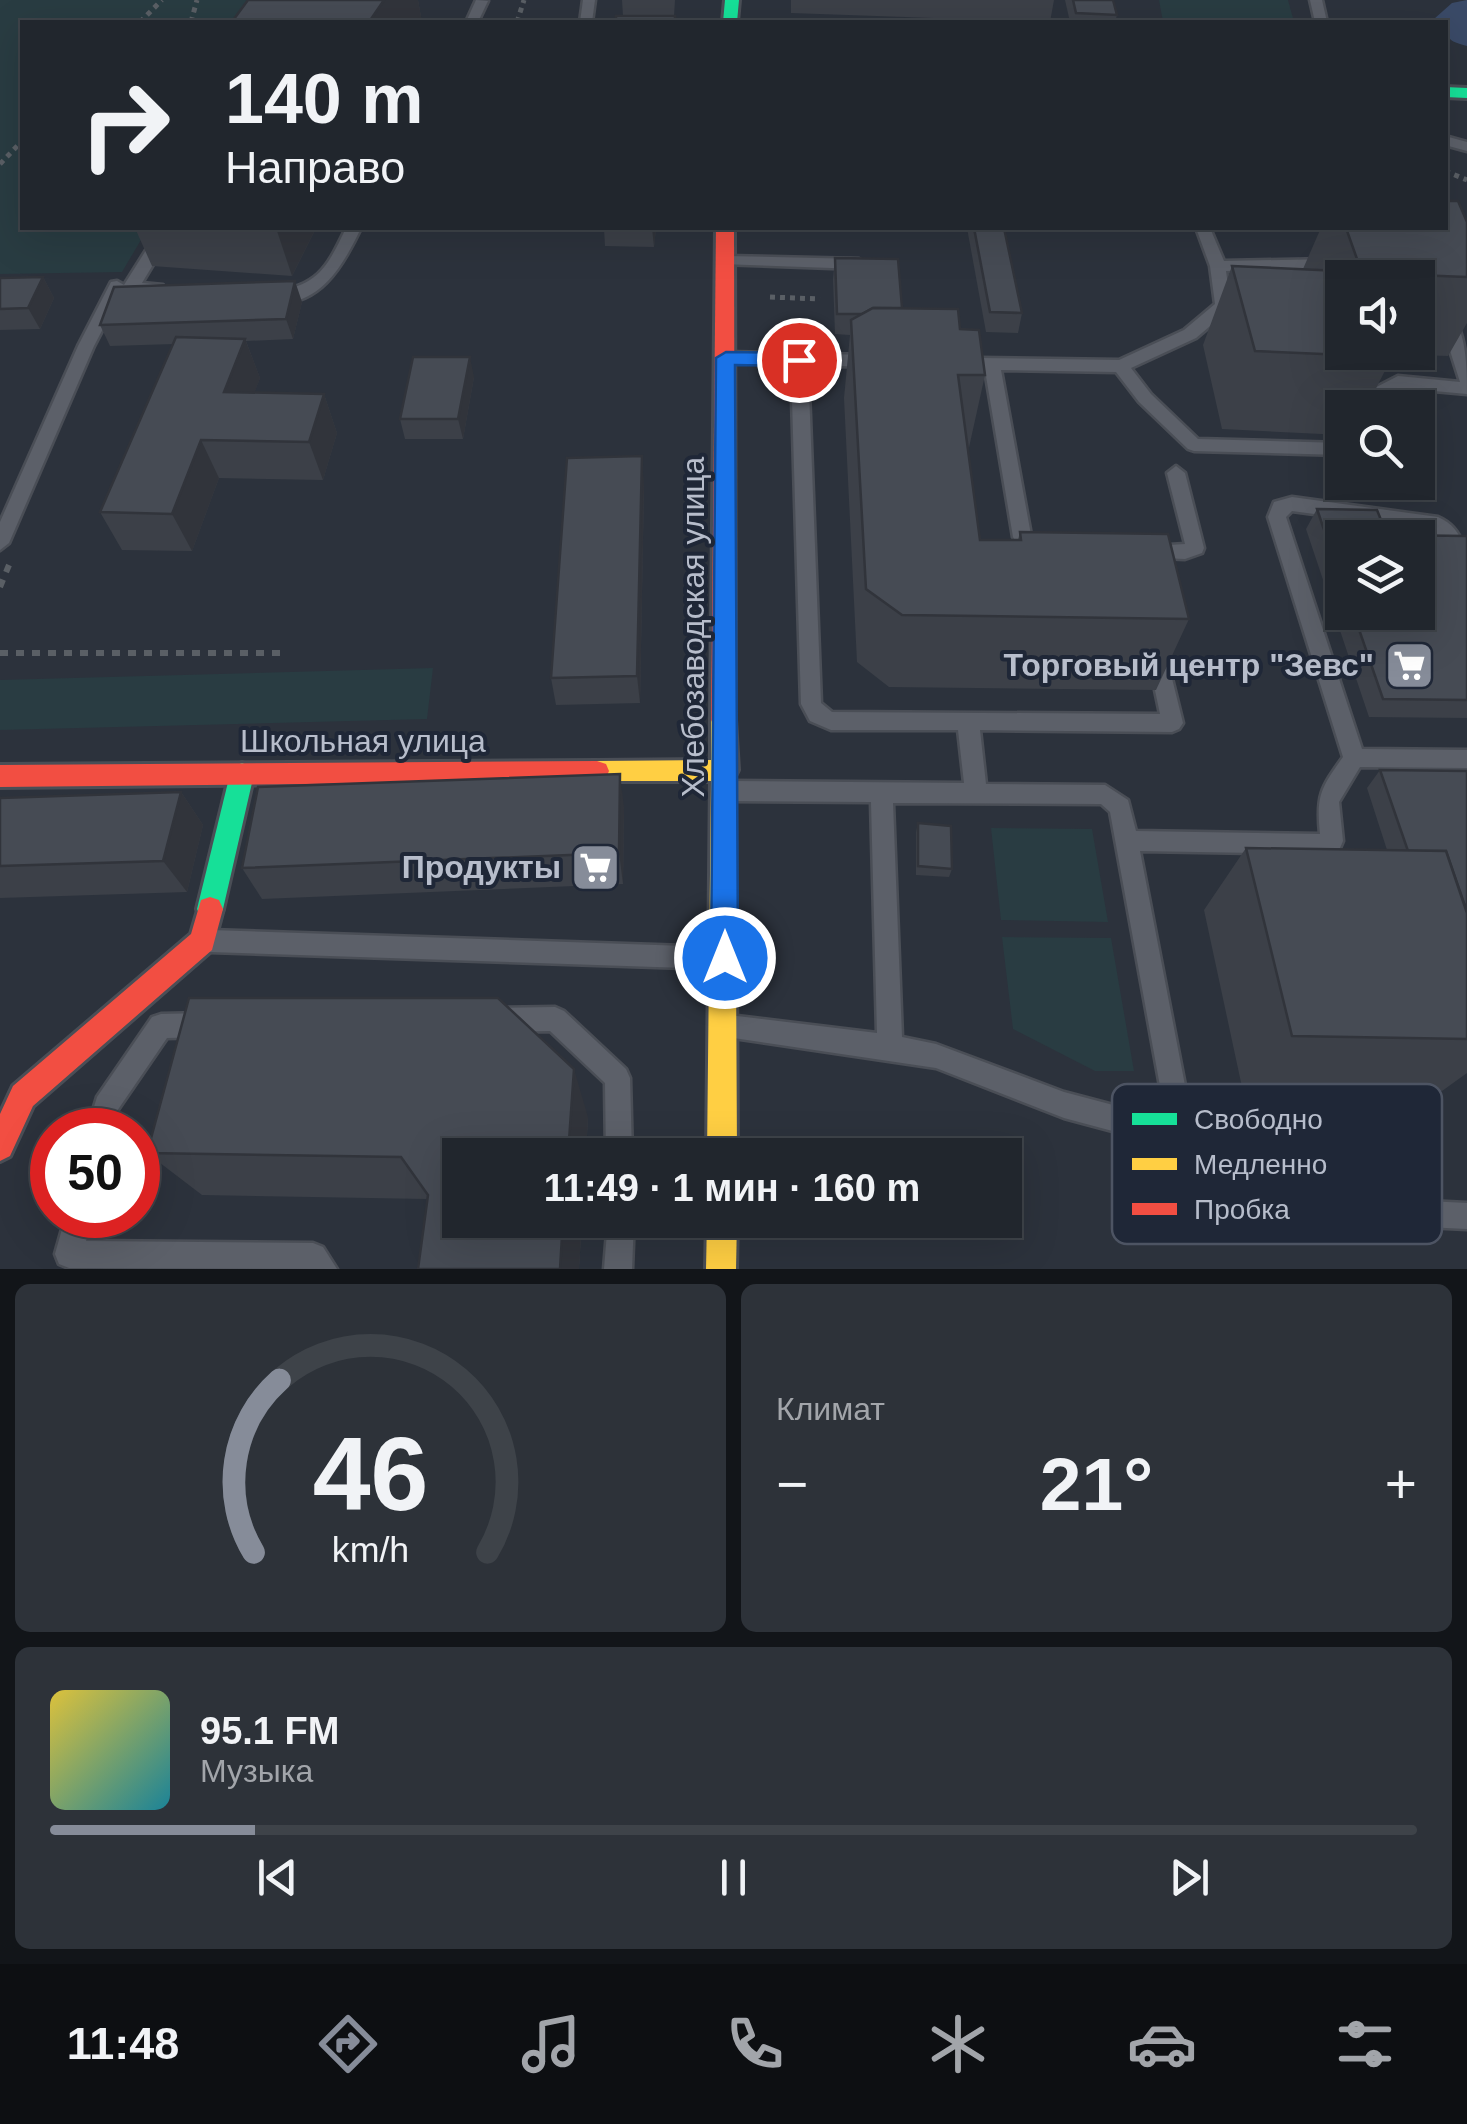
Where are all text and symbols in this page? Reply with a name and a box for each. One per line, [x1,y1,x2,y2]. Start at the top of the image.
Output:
icon: right [60,60,190,190]
text: 140 m [225,60,423,138]
text: Направо [225,142,405,193]
map controls [1325,260,1435,630]
button: sound [1325,260,1435,370]
pin [757,318,842,403]
icon: arrive [772,333,827,388]
button: search [1325,390,1435,500]
street label: Хлебозаводская улица [675,456,711,797]
button: layers [1325,520,1435,630]
supermarket icon: Торговый центр "Зевс" [1383,639,1435,691]
place label: Торговый центр "Зевс" [1004,647,1374,683]
street label: Школьная улица [240,723,486,759]
supermarket icon: Продукты [570,841,622,893]
place label: Продукты [402,849,561,885]
position arrow [673,906,777,1010]
legend [1112,1084,1442,1244]
text: Свободно [1194,1104,1323,1135]
speed limit sign: 50 [30,1108,160,1238]
text: Медленно [1194,1149,1327,1180]
text: 11:49 · 1 мин · 160 m [544,1167,920,1209]
text: Пробка [1194,1194,1290,1225]
text: Климат [776,1391,885,1427]
text: 46 [313,1416,428,1532]
text: 21° [1040,1442,1153,1526]
text: − [776,1453,808,1515]
text: + [1385,1453,1417,1515]
text: km/h [332,1530,409,1570]
text: 95.1 FM [200,1710,339,1752]
text: Музыка [200,1753,313,1789]
icon: previous [250,1850,305,1905]
icon: pause [706,1850,761,1905]
icon: next [1162,1850,1217,1905]
icon: directions [313,2009,383,2079]
icon: music [516,2009,586,2079]
icon: phone [720,2009,790,2079]
icon: climate [923,2009,993,2079]
icon: car [1127,2009,1197,2079]
icon: filters [1330,2009,1400,2079]
text: 11:48 [67,2018,179,2069]

